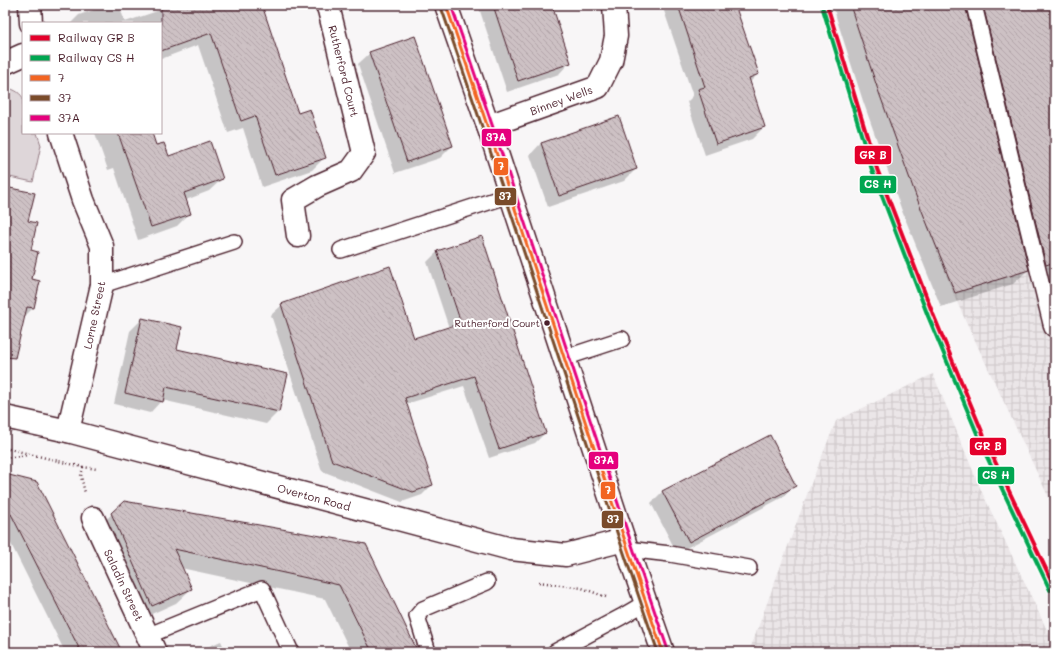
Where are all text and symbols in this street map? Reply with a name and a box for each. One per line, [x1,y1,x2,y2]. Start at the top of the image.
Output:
legend [22,22,162,134]
street label: Rutherford Court [325,24,363,119]
text: Railway GR B [58,29,135,45]
text: Railway CS H [58,49,134,65]
text: 7 [58,69,65,85]
street label: Binney Wells [528,82,594,118]
text: 37 [58,89,72,105]
text: 37A [58,109,80,125]
line badge: 37A [481,128,512,147]
text: 37A [486,129,507,144]
line badge: GR B [854,145,892,165]
text: GR B [859,147,887,162]
line badge: 7 [493,157,509,176]
text: 7 [498,158,504,173]
line badge: CS H [859,175,897,194]
text: CS H [864,176,892,191]
line badge: 37 [494,187,517,206]
text: 37 [499,188,511,203]
street label: Lorne Street [79,279,109,350]
place label: Rutherford Court [455,316,540,330]
marker: Rutherford Court [542,318,552,328]
line badge: GR B [969,437,1007,456]
text: GR B [974,438,1002,453]
line badge: 37A [588,451,619,470]
text: 37A [594,452,615,467]
line badge: CS H [977,466,1015,485]
text: CS H [982,467,1010,482]
street label: Overton Road [276,480,352,514]
line badge: 7 [600,481,616,500]
text: 7 [605,482,611,497]
line badge: 37 [601,510,624,529]
text: 37 [607,511,619,526]
street label: Saladin Street [101,547,147,623]

